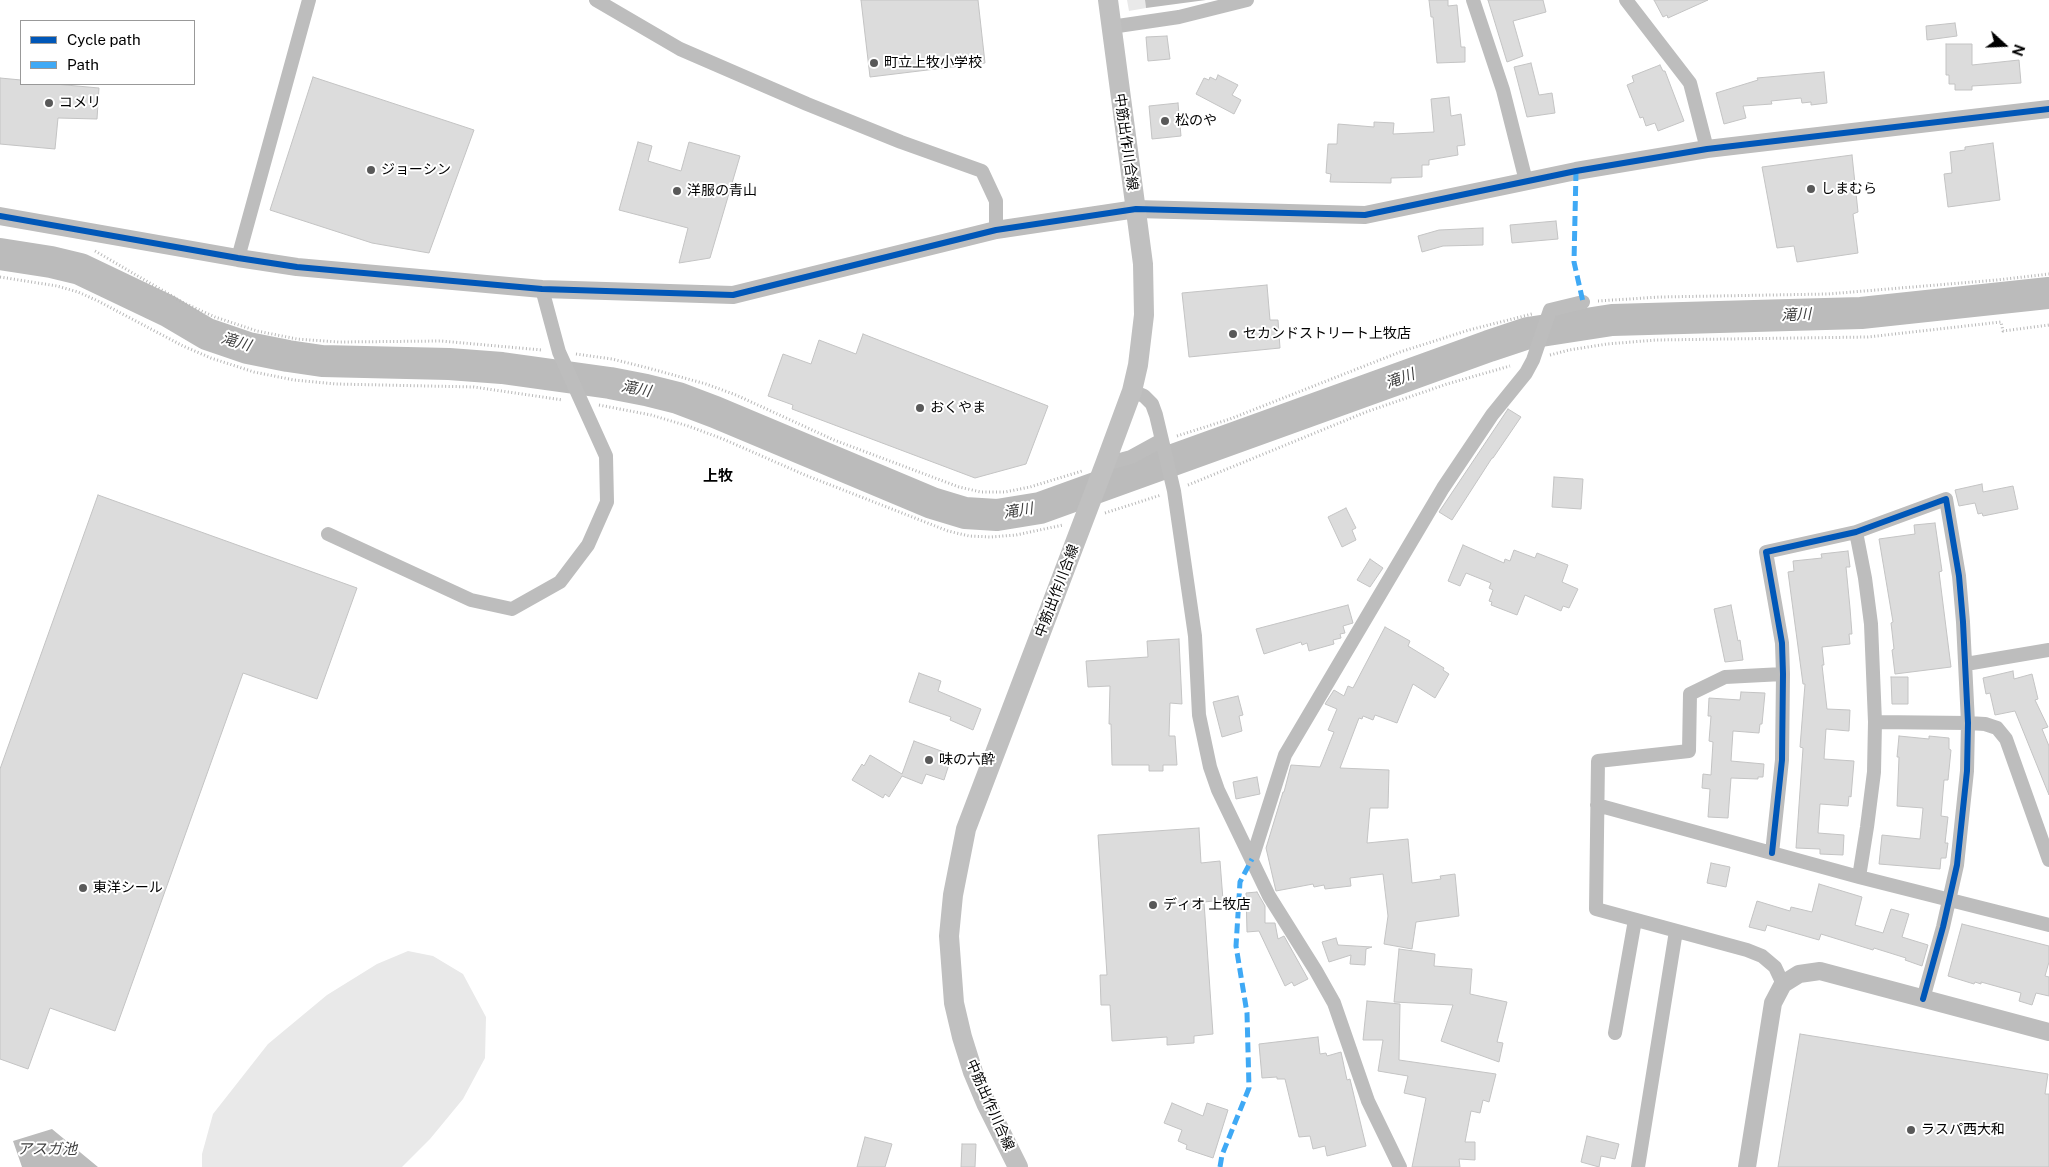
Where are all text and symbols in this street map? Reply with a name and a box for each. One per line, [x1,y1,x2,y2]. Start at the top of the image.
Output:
legend [20,20,195,85]
north arrow [1979,20,2029,70]
text: Cycle path [67,31,141,48]
text: N [2009,42,2027,58]
place label: 町立上牧小学校 [884,55,982,71]
text: Path [67,56,99,73]
marker: 町立上牧小学校 [868,57,880,69]
street label: 中筋出作川合線 [1111,92,1141,192]
place label: コメリ [59,95,101,111]
marker: コメリ [43,97,55,109]
place label: 松のや [1175,113,1217,129]
marker: 松のや [1159,115,1171,127]
place label: ジョーシン [381,162,451,178]
marker: ジョーシン [365,164,377,176]
place label: しまむら [1821,181,1877,197]
place label: 洋服の青山 [687,183,757,199]
marker: しまむら [1805,183,1817,195]
marker: 洋服の青山 [671,185,683,197]
water label: 滝川 [1781,305,1811,325]
place label: セカンドストリート上牧店 [1243,326,1411,342]
marker: セカンドストリート上牧店 [1227,328,1239,340]
water label: 滝川 [219,329,253,355]
water label: 滝川 [1383,365,1417,393]
water label: 滝川 [620,377,652,401]
place label: おくやま [930,400,986,416]
marker: おくやま [914,402,926,414]
district label: 上牧 [703,467,733,485]
water label: 滝川 [1002,500,1034,522]
street label: 中筋出作川合線 [1032,542,1082,640]
place label: 味の六酔 [939,752,995,768]
marker: 味の六酔 [923,754,935,766]
place label: 東洋シール [93,880,163,896]
marker: 東洋シール [77,882,89,894]
place label: ディオ 上牧店 [1163,897,1250,913]
marker: ディオ 上牧店 [1147,899,1159,911]
street label: 中筋出作川合線 [962,1057,1018,1153]
place label: ラスパ西大和 [1921,1122,2005,1138]
marker: ラスパ西大和 [1905,1124,1917,1136]
water label: アスガ池 [17,1140,77,1158]

